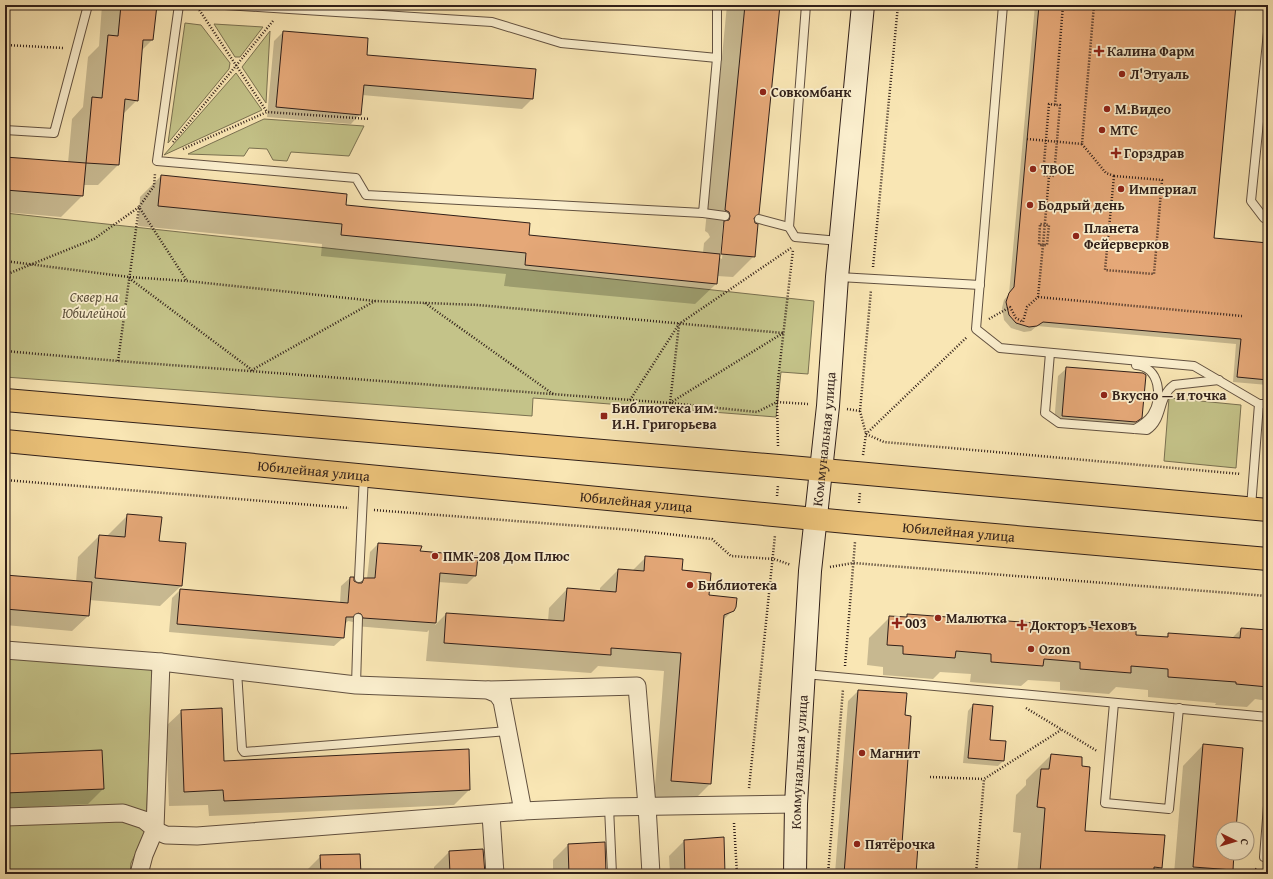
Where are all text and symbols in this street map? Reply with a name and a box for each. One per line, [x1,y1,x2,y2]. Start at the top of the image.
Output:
place label: Калина Фарм [1107,41,1195,61]
marker: Калина Фарм [1094,46,1104,56]
place label: Л'Этуаль [1130,64,1189,84]
marker: Л'Этуаль [1117,69,1127,79]
place label: Совкомбанк [771,82,852,102]
marker: Совкомбанк [758,87,768,97]
place label: М.Видео [1115,99,1172,119]
marker: М.Видео [1102,104,1112,114]
place label: МТС [1110,120,1138,140]
marker: МТС [1097,125,1107,135]
place label: Горздрав [1124,143,1184,163]
marker: Горздрав [1111,148,1121,158]
place label: ТВОЕ [1041,159,1075,179]
marker: ТВОЕ [1028,164,1038,174]
place label: Империал [1129,179,1197,199]
marker: Империал [1116,184,1126,194]
place label: Бодрый день [1038,195,1125,215]
marker: Бодрый день [1025,200,1035,210]
place label: Планета Фейерверков [1084,218,1169,254]
marker: Планета Фейерверков [1071,231,1081,241]
park label: Сквер на Юбилейной [62,287,126,323]
street label: Коммунальная улица [807,371,840,507]
place label: Вкусно — и точка [1112,385,1227,405]
marker: Вкусно — и точка [1099,390,1109,400]
place label: Библиотека им. И.Н. Григорьева [612,398,718,434]
marker: Библиотека им. И.Н. Григорьева [599,411,609,421]
street label: Юбилейная улица [256,455,371,486]
street label: Юбилейная улица [579,486,694,517]
street label: Юбилейная улица [902,517,1016,547]
place label: ПМК-208 Дом Плюс [443,546,570,566]
marker: ПМК-208 Дом Плюс [430,551,440,561]
place label: Библиотека [698,575,778,595]
marker: Библиотека [685,580,695,590]
place label: Малютка [946,608,1008,628]
place label: 003 [905,613,927,633]
marker: Малютка [933,613,943,623]
place label: Докторъ Чеховъ [1029,615,1137,635]
marker: 003 [892,618,902,628]
marker: Докторъ Чеховъ [1017,620,1027,630]
place label: Ozon [1039,639,1071,659]
marker: Ozon [1026,644,1036,654]
street label: Коммунальная улица [786,694,813,830]
place label: Магнит [870,743,921,763]
marker: Магнит [857,748,867,758]
north arrow [1215,821,1255,861]
place label: Пятёрочка [865,834,936,854]
text: С [1237,838,1253,846]
marker: Пятёрочка [852,839,862,849]

